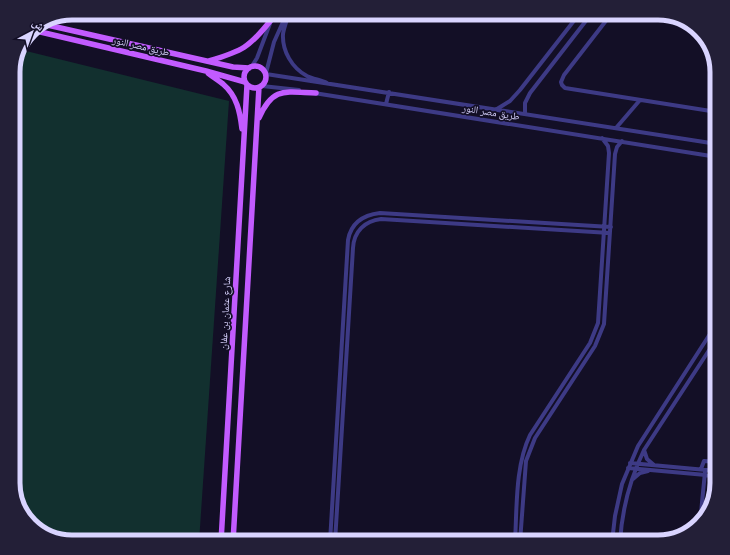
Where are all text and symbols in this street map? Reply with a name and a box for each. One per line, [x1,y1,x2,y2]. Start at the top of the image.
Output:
north arrow [12,12,52,52]
text: ش [29,16,47,35]
street label: طريق مصر النور [110,34,171,59]
street label: طريق مصر النور [460,102,521,123]
street label: شارع عثمان بن عفان [218,276,233,350]

